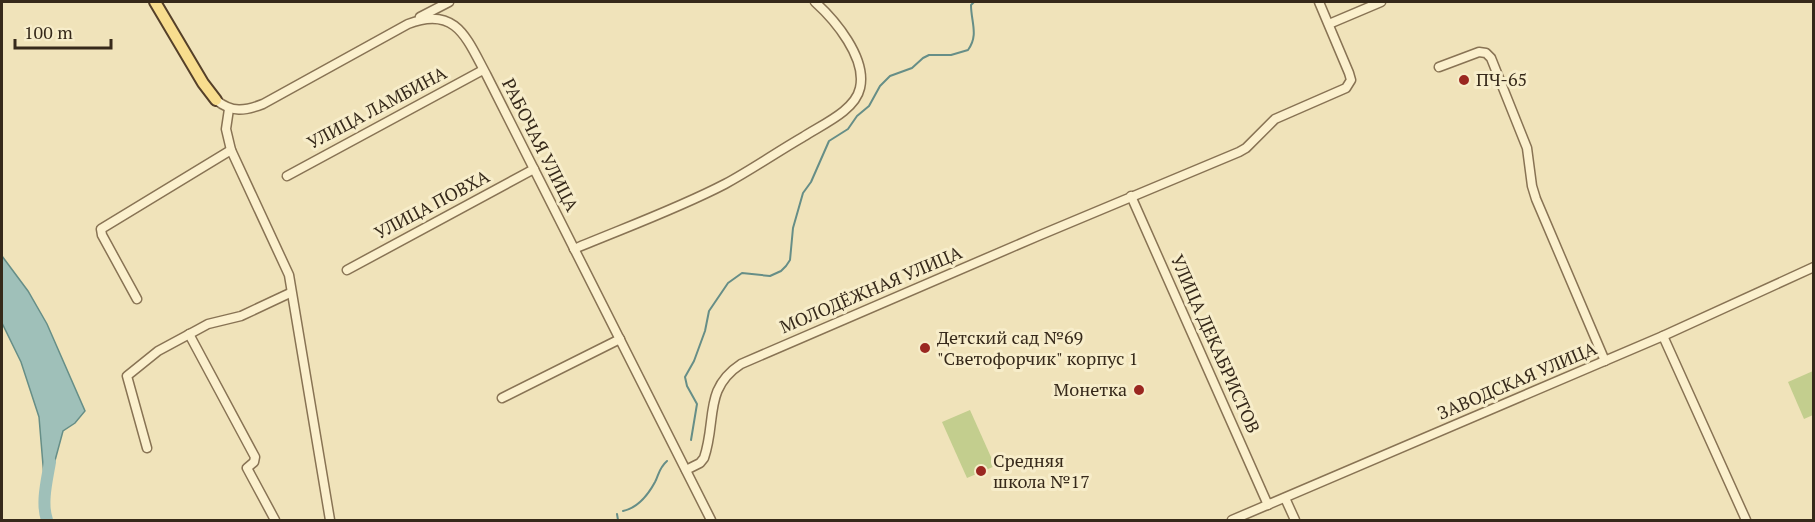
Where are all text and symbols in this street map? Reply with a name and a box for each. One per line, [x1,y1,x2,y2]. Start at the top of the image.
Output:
scale bar [15,12,111,50]
text: 100 m [24,20,73,44]
street label: УЛИЦА ЛАМБИНА [302,60,451,154]
place label: ПЧ-65 [1476,67,1527,91]
marker: ПЧ-65 [1457,73,1471,87]
street label: РАБОЧАЯ УЛИЦА [497,74,585,216]
street label: УЛИЦА ПОВХА [370,163,494,245]
street label: МОЛОДЁЖНАЯ УЛИЦА [776,240,966,338]
street label: УЛИЦА ДЕКАБРИСТОВ [1166,250,1266,437]
place label: Детский сад №69 "Светофорчик" корпус 1 [937,325,1138,370]
street label: ЗАВОДСКАЯ УЛИЦА [1433,335,1601,424]
marker: Детский сад №69 "Светофорчик" корпус 1 [918,341,932,355]
place label: Монетка [1054,377,1127,401]
marker: Монетка [1132,383,1146,397]
place label: Средняя школа №17 [993,448,1090,493]
marker: Средняя школа №17 [974,464,988,478]

